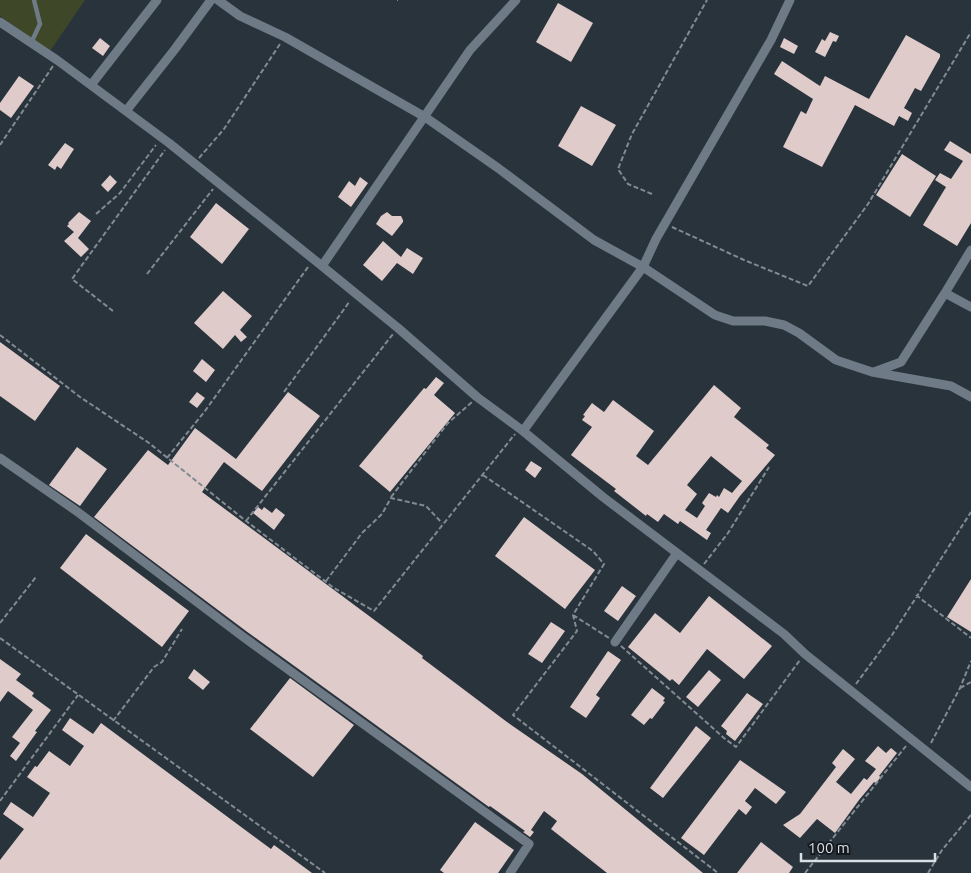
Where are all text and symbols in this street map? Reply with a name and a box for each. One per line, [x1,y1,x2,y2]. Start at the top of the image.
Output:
scale bar [801,830,935,862]
text: 100 m [808,839,850,856]

